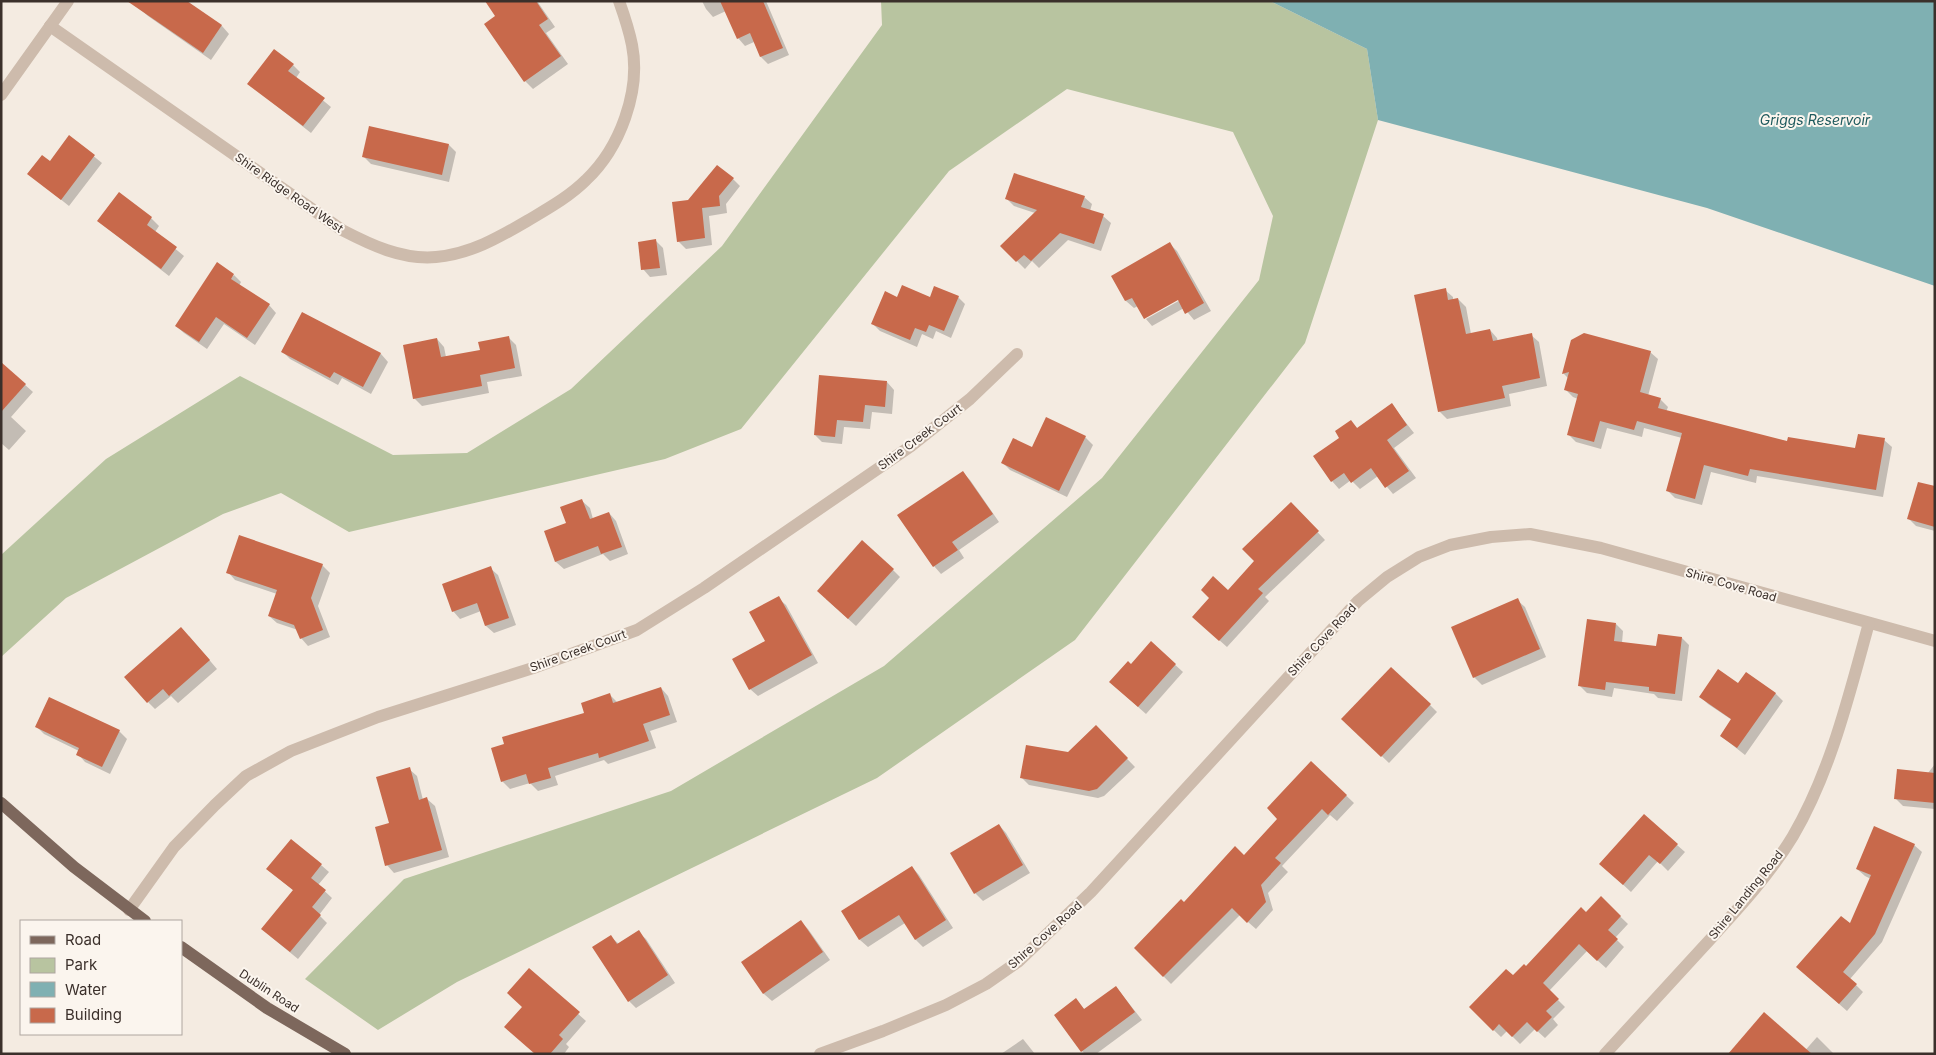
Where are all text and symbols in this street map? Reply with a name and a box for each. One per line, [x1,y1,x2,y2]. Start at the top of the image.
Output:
water label: Griggs Reservoir [1760,111,1871,128]
street label: Shire Ridge Road West [232,149,346,236]
street label: Shire Creek Court [875,400,965,473]
street label: Shire Cove Road [1684,564,1778,605]
street label: Shire Cove Road [1284,600,1359,679]
street label: Shire Creek Court [528,626,628,675]
street label: Shire Landing Road [1705,847,1786,942]
street label: Shire Cove Road [1005,898,1085,972]
legend [20,920,182,1035]
text: Road [65,930,101,949]
text: Park [65,955,98,974]
street label: Dublin Road [237,966,302,1015]
text: Water [65,980,107,999]
text: Building [65,1005,122,1024]

